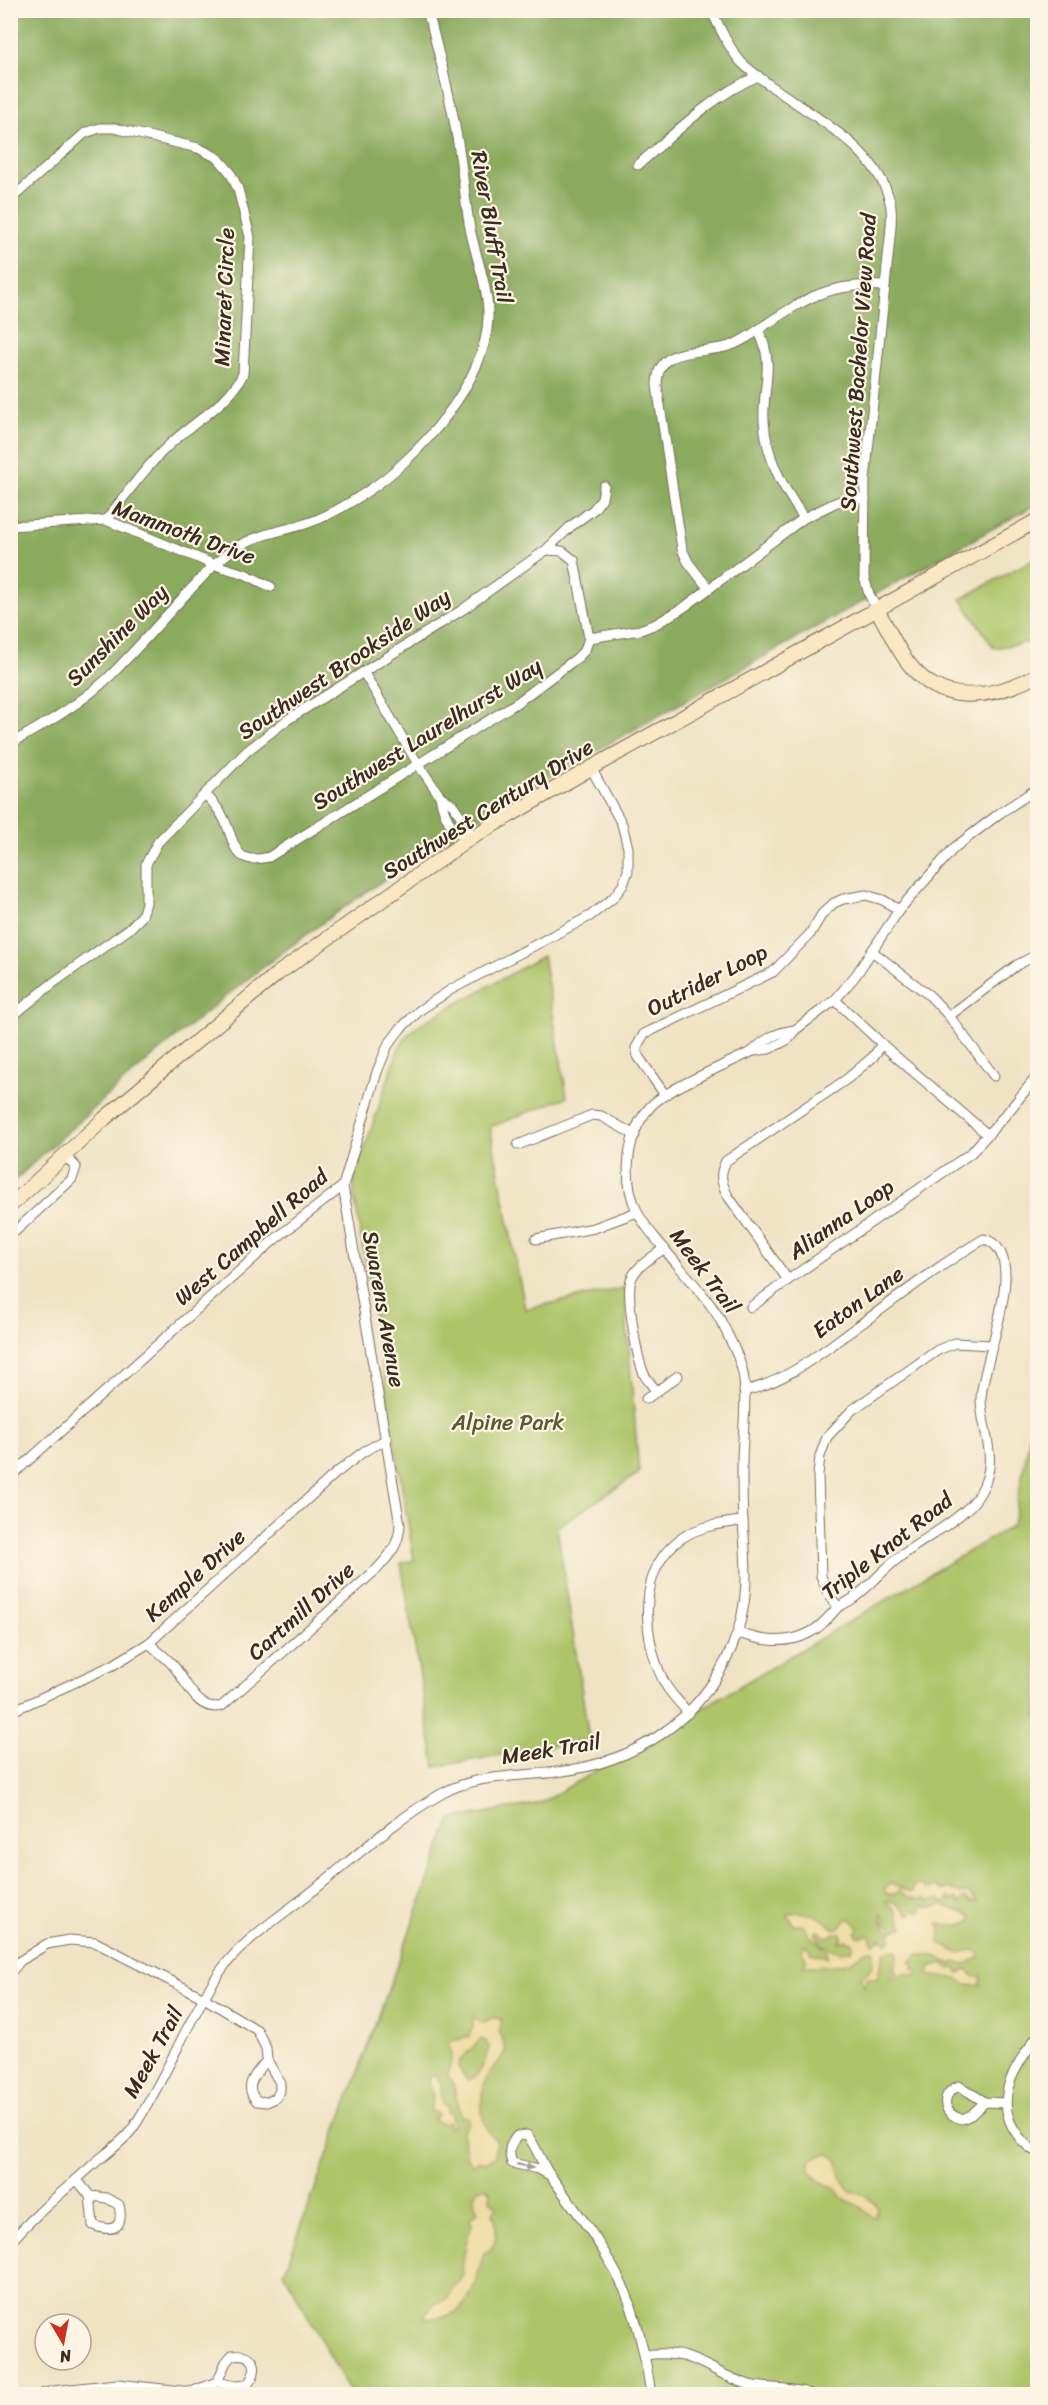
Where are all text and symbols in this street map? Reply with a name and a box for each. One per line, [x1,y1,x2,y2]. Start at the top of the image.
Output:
street label: River Bluff Trail [459,148,525,307]
street label: Southwest Bachelor View Road [828,211,888,512]
street label: Minaret Circle [202,227,246,367]
street label: Mammoth Drive [107,488,261,576]
street label: Sunshine Way [56,574,178,696]
street label: Southwest Brookside Way [229,578,459,750]
street label: Southwest Laurelhurst Way [304,647,550,821]
street label: Southwest Century Drive [374,728,602,890]
street label: Outrider Loop [639,933,775,1027]
street label: West Campbell Road [165,1157,338,1316]
street label: Alianna Loop [779,1168,903,1271]
street label: Meek Trail [659,1219,751,1323]
street label: Swarens Avenue [351,1228,417,1390]
street label: Eaton Lane [804,1255,912,1349]
park label: Alpine Park [451,1403,565,1442]
street label: Triple Knot Road [812,1481,963,1610]
street label: Kemple Drive [135,1518,255,1632]
street label: Cartmill Drive [238,1552,364,1670]
street label: Meek Trail [499,1722,604,1776]
street label: Meek Trail [112,1998,195,2105]
one-way arrow [515,2162,534,2172]
north arrow [33,2312,93,2372]
text: N [57,2341,74,2372]

